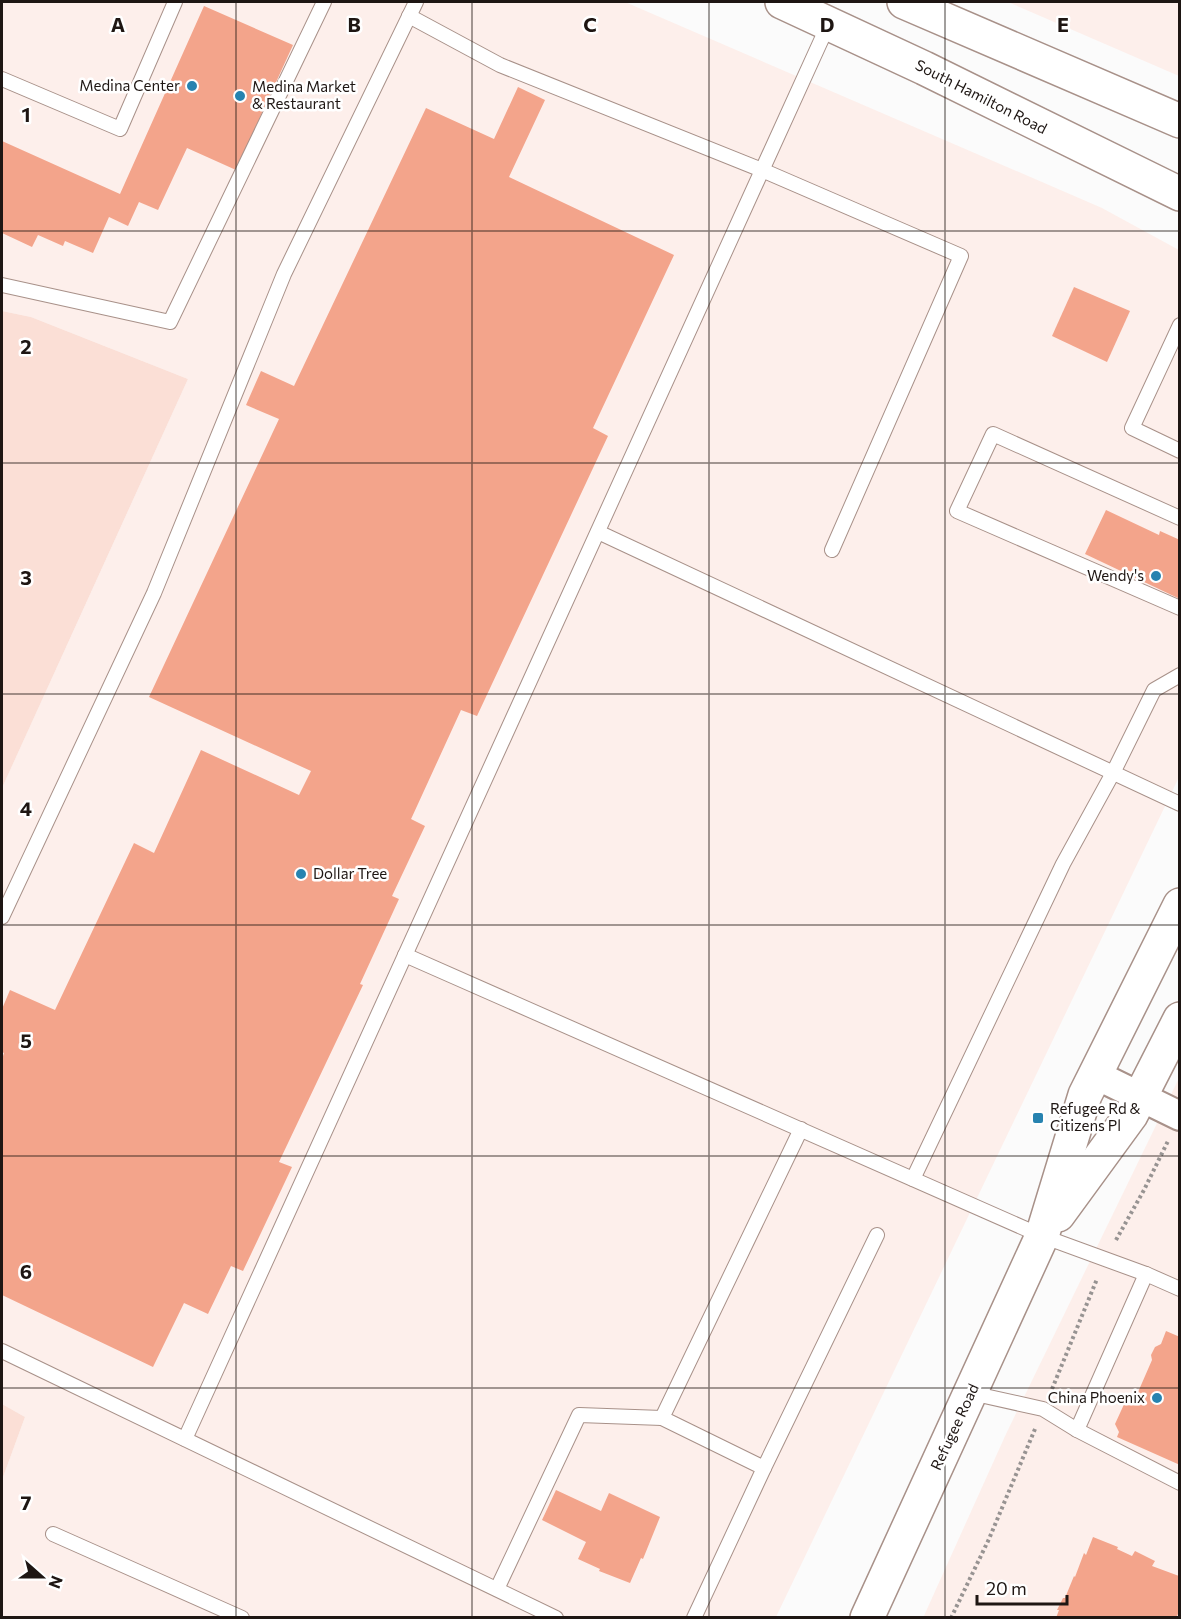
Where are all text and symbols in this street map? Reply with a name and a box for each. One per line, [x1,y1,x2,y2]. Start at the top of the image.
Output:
text: A [111,12,125,36]
text: B [347,12,361,36]
text: C [583,12,597,36]
text: D [820,12,834,36]
text: E [1057,12,1069,36]
street label: South Hamilton Road [913,55,1050,137]
place label: Medina Center [79,76,180,94]
place label: Medina Market & Restaurant [252,77,356,112]
marker: Medina Center [185,79,199,93]
marker: Medina Market & Restaurant [233,89,247,103]
text: 1 [21,102,31,126]
text: 2 [20,334,32,358]
text: 3 [20,565,32,589]
place label: Wendy's [1087,566,1144,584]
marker: Wendy's [1149,569,1163,583]
text: 4 [20,796,32,820]
place label: Dollar Tree [313,864,387,882]
marker: Dollar Tree [294,867,308,881]
text: 5 [20,1028,32,1052]
place label: Refugee Rd & Citizens Pl [1050,1099,1140,1134]
marker: Refugee Rd & Citizens Pl [1031,1111,1045,1125]
text: 6 [20,1259,32,1283]
street label: Refugee Road [926,1380,982,1473]
place label: China Phoenix [1048,1388,1145,1406]
marker: China Phoenix [1150,1391,1164,1405]
text: 7 [21,1490,32,1514]
north arrow [12,1547,72,1607]
scale bar [977,1568,1067,1606]
text: N [45,1574,67,1592]
text: 20 m [986,1577,1027,1599]

